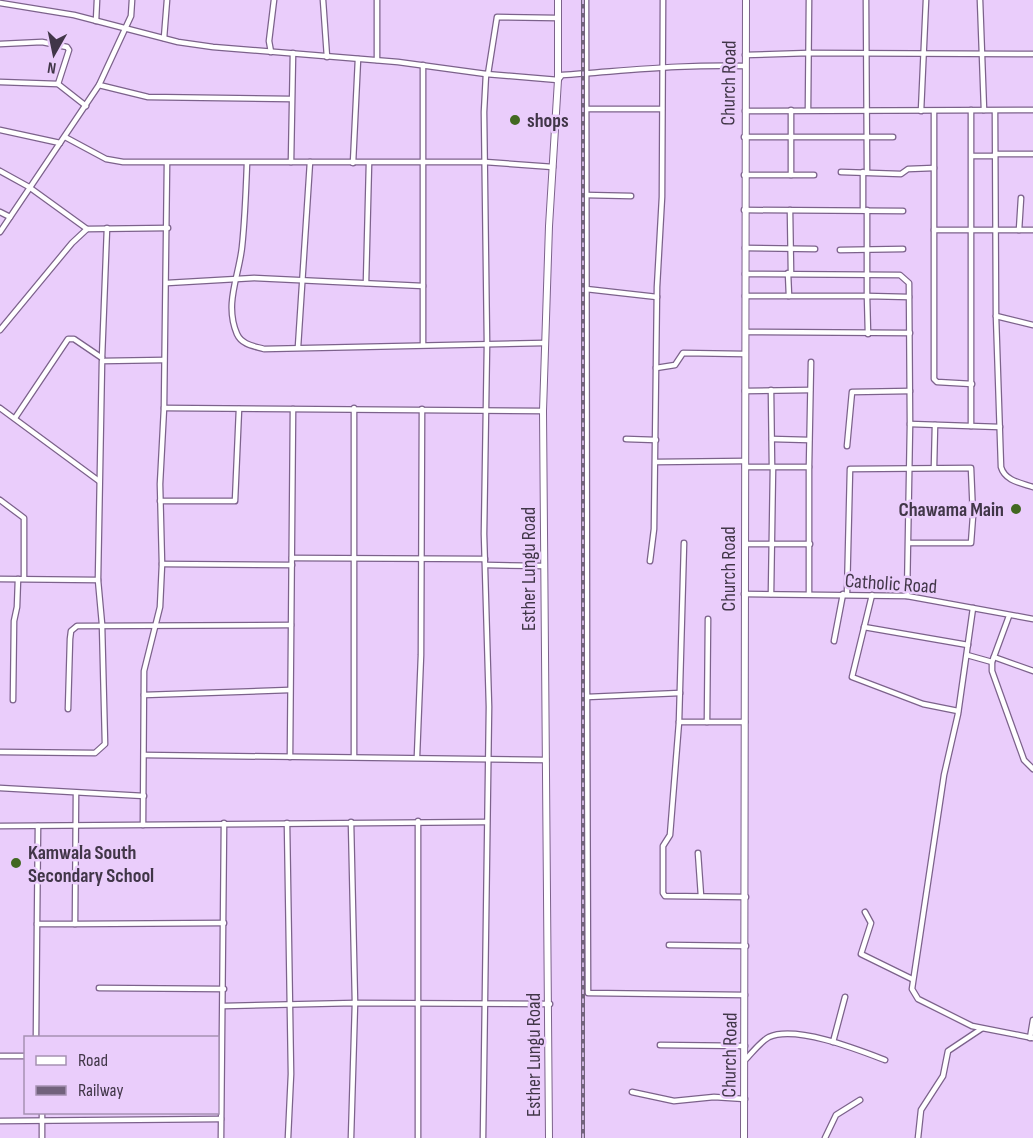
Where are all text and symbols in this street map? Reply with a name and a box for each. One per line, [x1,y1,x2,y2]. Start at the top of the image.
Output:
north arrow [24,24,84,84]
street label: Church Road [716,40,742,126]
text: N [46,57,58,77]
place label: shops [527,109,569,133]
marker: shops [508,113,522,127]
place label: Chawama Main [898,498,1004,522]
marker: Chawama Main [1009,502,1023,516]
street label: Esther Lungu Road [517,507,541,631]
street label: Church Road [717,526,741,612]
street label: Catholic Road [844,569,938,599]
place label: Kamwala South Secondary School [28,841,154,888]
marker: Kamwala South Secondary School [9,856,23,870]
street label: Esther Lungu Road [522,993,546,1117]
street label: Church Road [717,1012,743,1098]
legend [24,1036,219,1114]
text: Road [78,1050,108,1071]
text: Railway [78,1080,123,1101]

